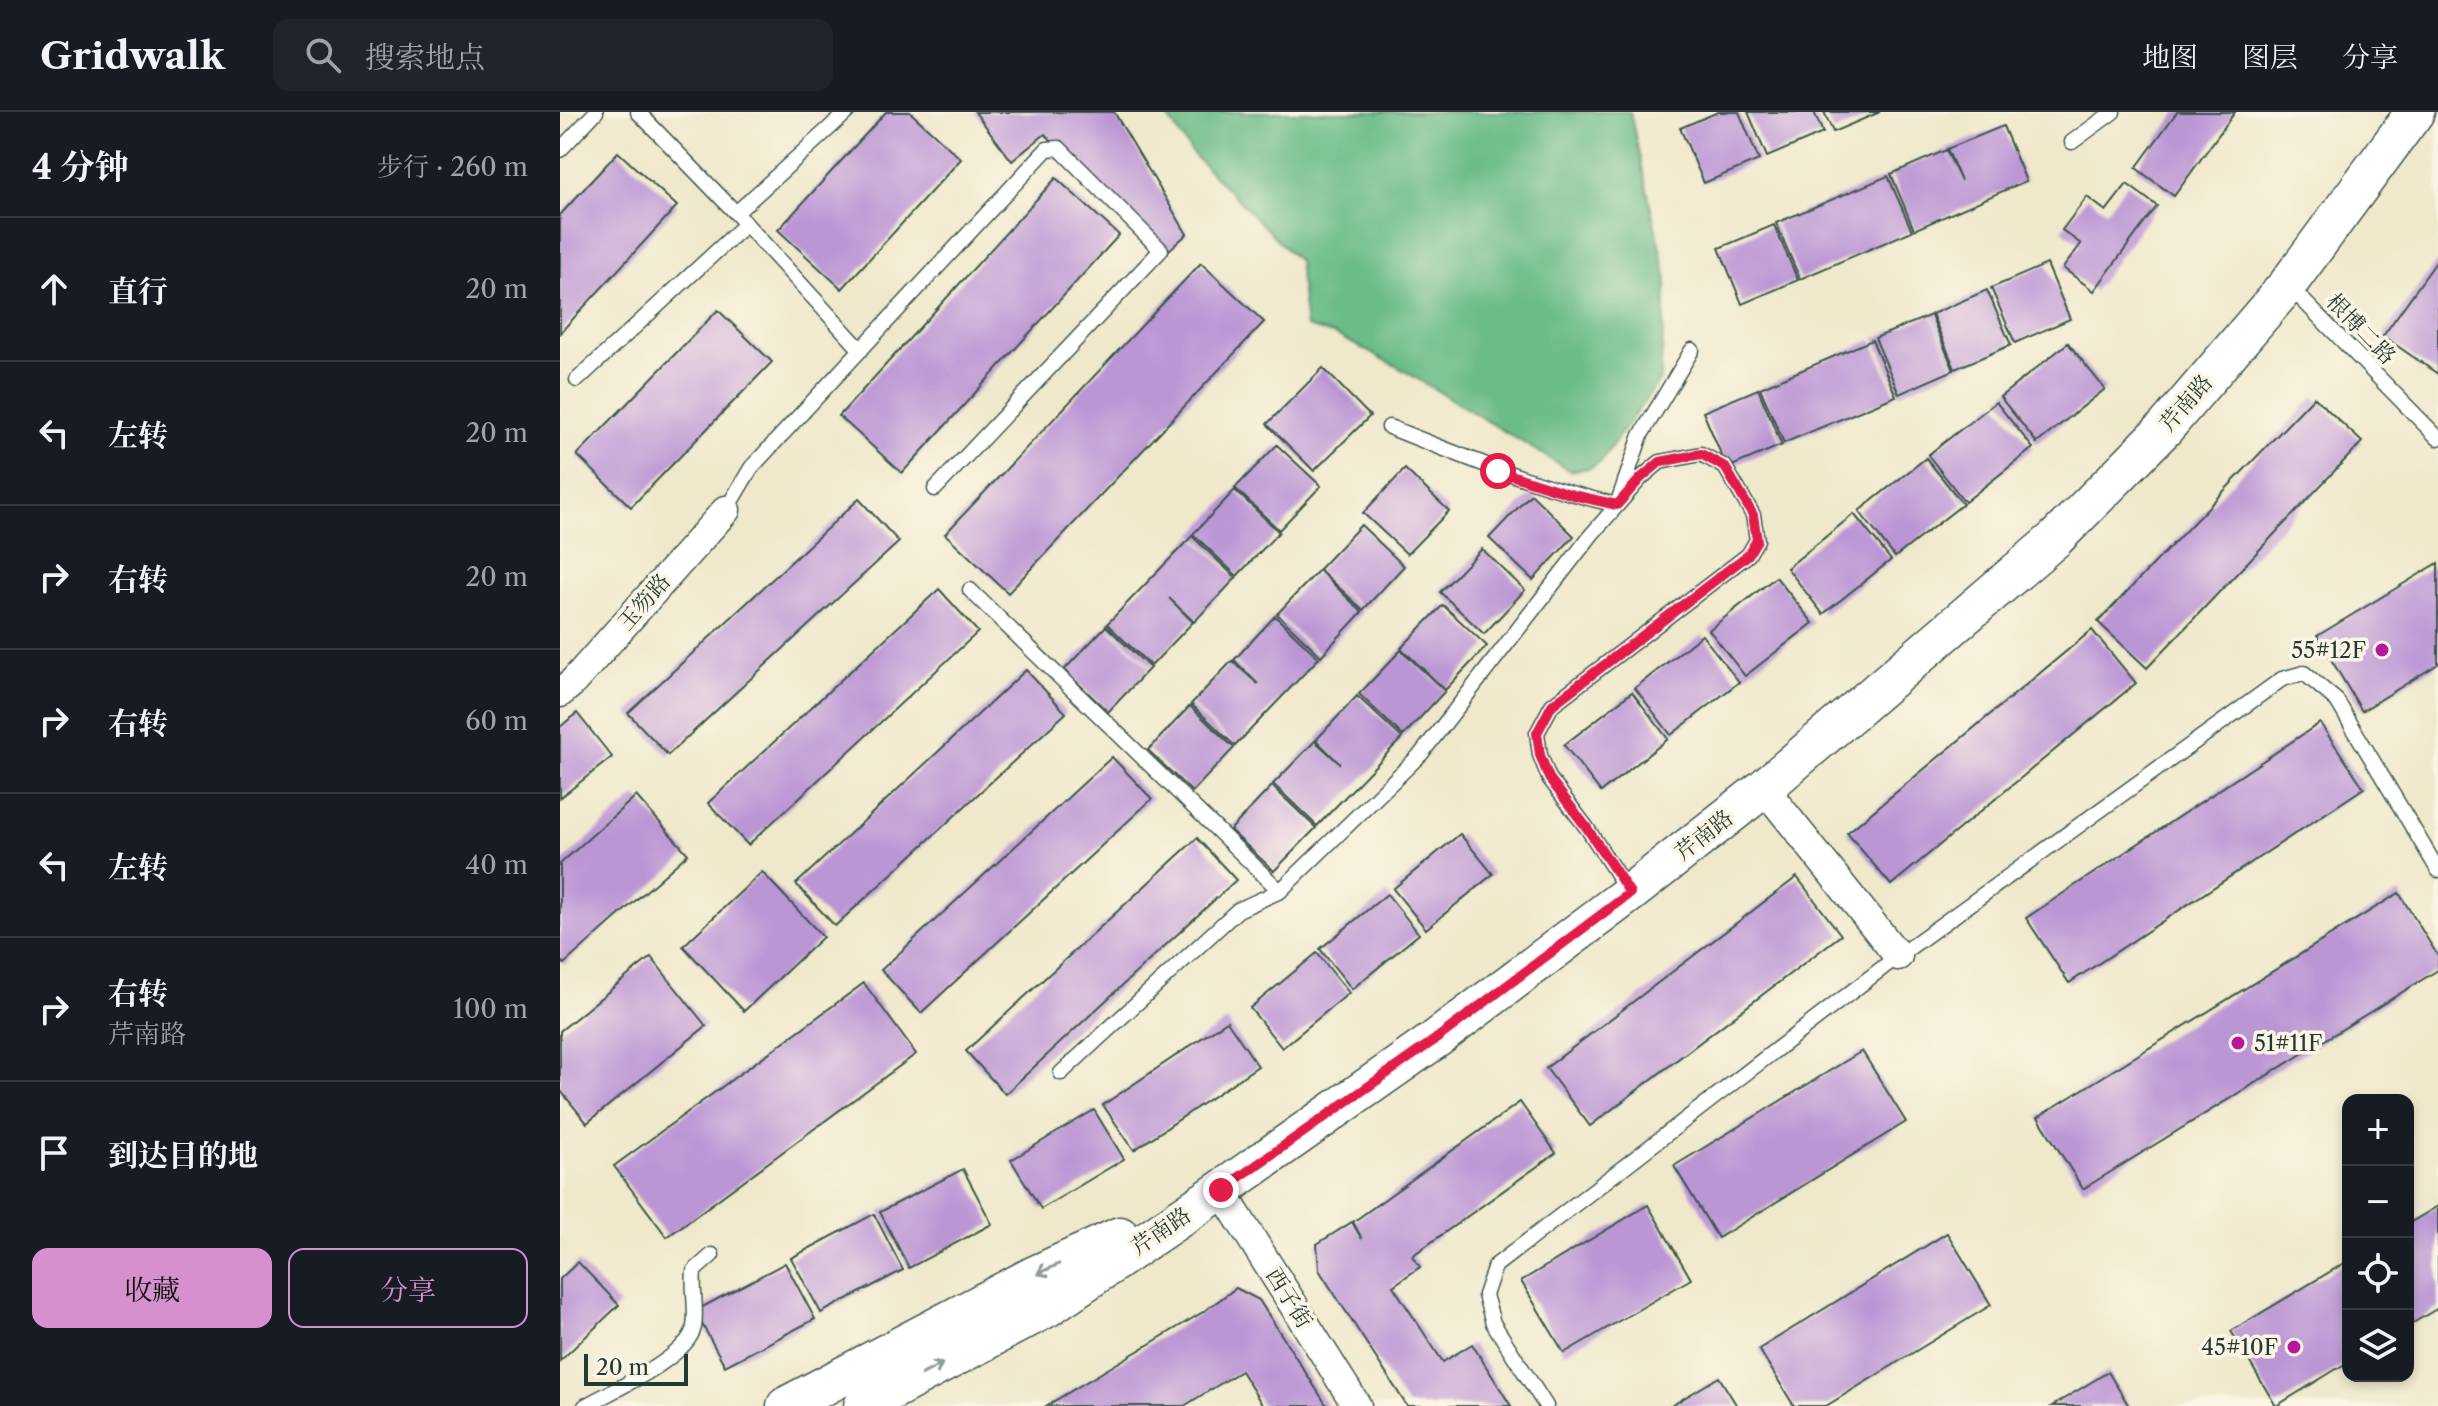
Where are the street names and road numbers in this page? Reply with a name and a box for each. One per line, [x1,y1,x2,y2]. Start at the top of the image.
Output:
street label: 根博二路 [2321,288,2401,370]
street label: 芹南路 [2154,369,2218,437]
street label: 玉笏路 [612,568,676,636]
street label: 芹南路 [1670,804,1738,866]
street label: 芹南路 [1126,1201,1196,1261]
street label: 西子街 [1260,1263,1318,1333]

